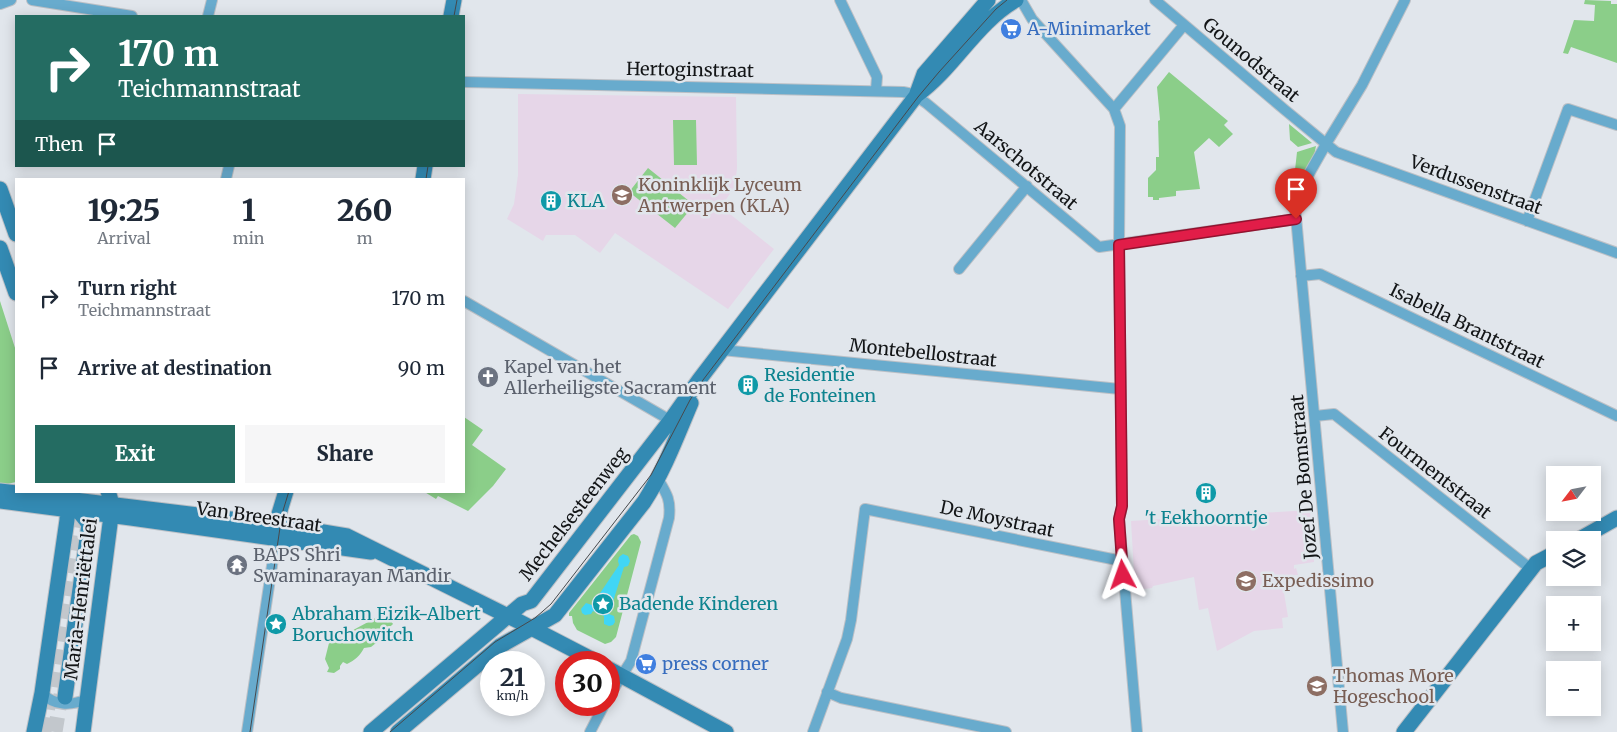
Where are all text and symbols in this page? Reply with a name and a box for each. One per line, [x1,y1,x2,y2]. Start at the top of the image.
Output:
street label: Gounodstraat [1198,13,1304,107]
supermarket icon: A-Minimarket [999,17,1023,41]
place label: A-Minimarket [1026,17,1151,40]
text: 170 m [118,32,219,76]
icon: right [35,35,100,100]
street label: Hertoginstraat [626,57,754,82]
text: Teichmannstraat [118,75,301,103]
street label: Aarschotstraat [969,114,1083,214]
icon: arrive [93,130,121,158]
text: Then [35,132,83,156]
street label: Verdussenstraat [1406,150,1545,219]
pin [1275,168,1317,219]
place label: Koninklijk Lyceum Antwerpen (KLA) [637,173,802,217]
icon: arrive [1282,175,1310,203]
school or university icon: Koninklijk Lyceum Antwerpen (KLA) [610,183,634,207]
building icon: KLA [539,189,563,213]
place label: KLA [567,189,605,212]
text: 19:25 [87,191,160,229]
text: 1 [242,191,256,229]
text: 260 [337,191,393,229]
text: Arrival [97,228,151,248]
text: min [233,228,264,248]
text: m [357,228,373,248]
text: Turn right [78,276,177,300]
street label: Isabella Brantstraat [1386,278,1548,373]
icon: right [35,284,63,312]
text: 170 m [392,286,445,310]
text: Teichmannstraat [78,300,211,320]
street label: Montebellostraat [848,333,998,372]
icon: arrive [35,354,63,382]
place label: Kapel van het Allerheiligste Sacrament [503,355,717,399]
text: Arrive at destination [78,356,272,380]
text: 90 m [398,356,445,380]
place label: Residentie de Fonteinen [764,363,876,407]
church icon: Kapel van het Allerheiligste Sacrament [476,365,500,389]
building icon: Residentie de Fonteinen [736,373,760,397]
street label: Jozef De Bomstraat [1285,394,1322,561]
street label: Fourmentstraat [1375,422,1496,524]
button: Exit [35,425,235,483]
button: Share [245,425,445,483]
street label: Mechelsesteenweg [514,442,633,585]
north arrow [1546,466,1601,521]
map controls [1546,466,1601,716]
building icon: 't Eekhoorntje [1194,481,1218,505]
street label: De Moystraat [938,495,1056,542]
street label: Van Breestraat [194,496,323,537]
place label: 't Eekhoorntje [1144,506,1268,529]
street label: Maria-Henriëttalei [59,517,102,681]
button: layers [1546,531,1601,586]
place label: BAPS Shri Swaminarayan Mandir [253,543,451,587]
position arrow [1096,548,1148,600]
temple icon: BAPS Shri Swaminarayan Mandir [225,553,249,577]
school or university icon: Expedissimo [1234,569,1258,593]
place label: Expedissimo [1262,569,1374,592]
place icon: Badende Kinderen [591,592,615,616]
place label: Badende Kinderen [619,592,778,615]
button: + [1546,596,1601,651]
place label: Abraham Eizik-Albert Boruchowitch [291,602,481,646]
place icon: Abraham Eizik-Albert Boruchowitch [264,612,288,636]
speed limit sign: 30 [555,651,620,716]
supermarket icon: press corner [634,652,658,676]
place label: press corner [662,652,769,675]
text: 21 [500,661,525,693]
button: − [1546,661,1601,716]
place label: Thomas More Hogeschool [1333,664,1454,708]
school or university icon: Thomas More Hogeschool [1305,674,1329,698]
text: km/h [497,688,528,703]

